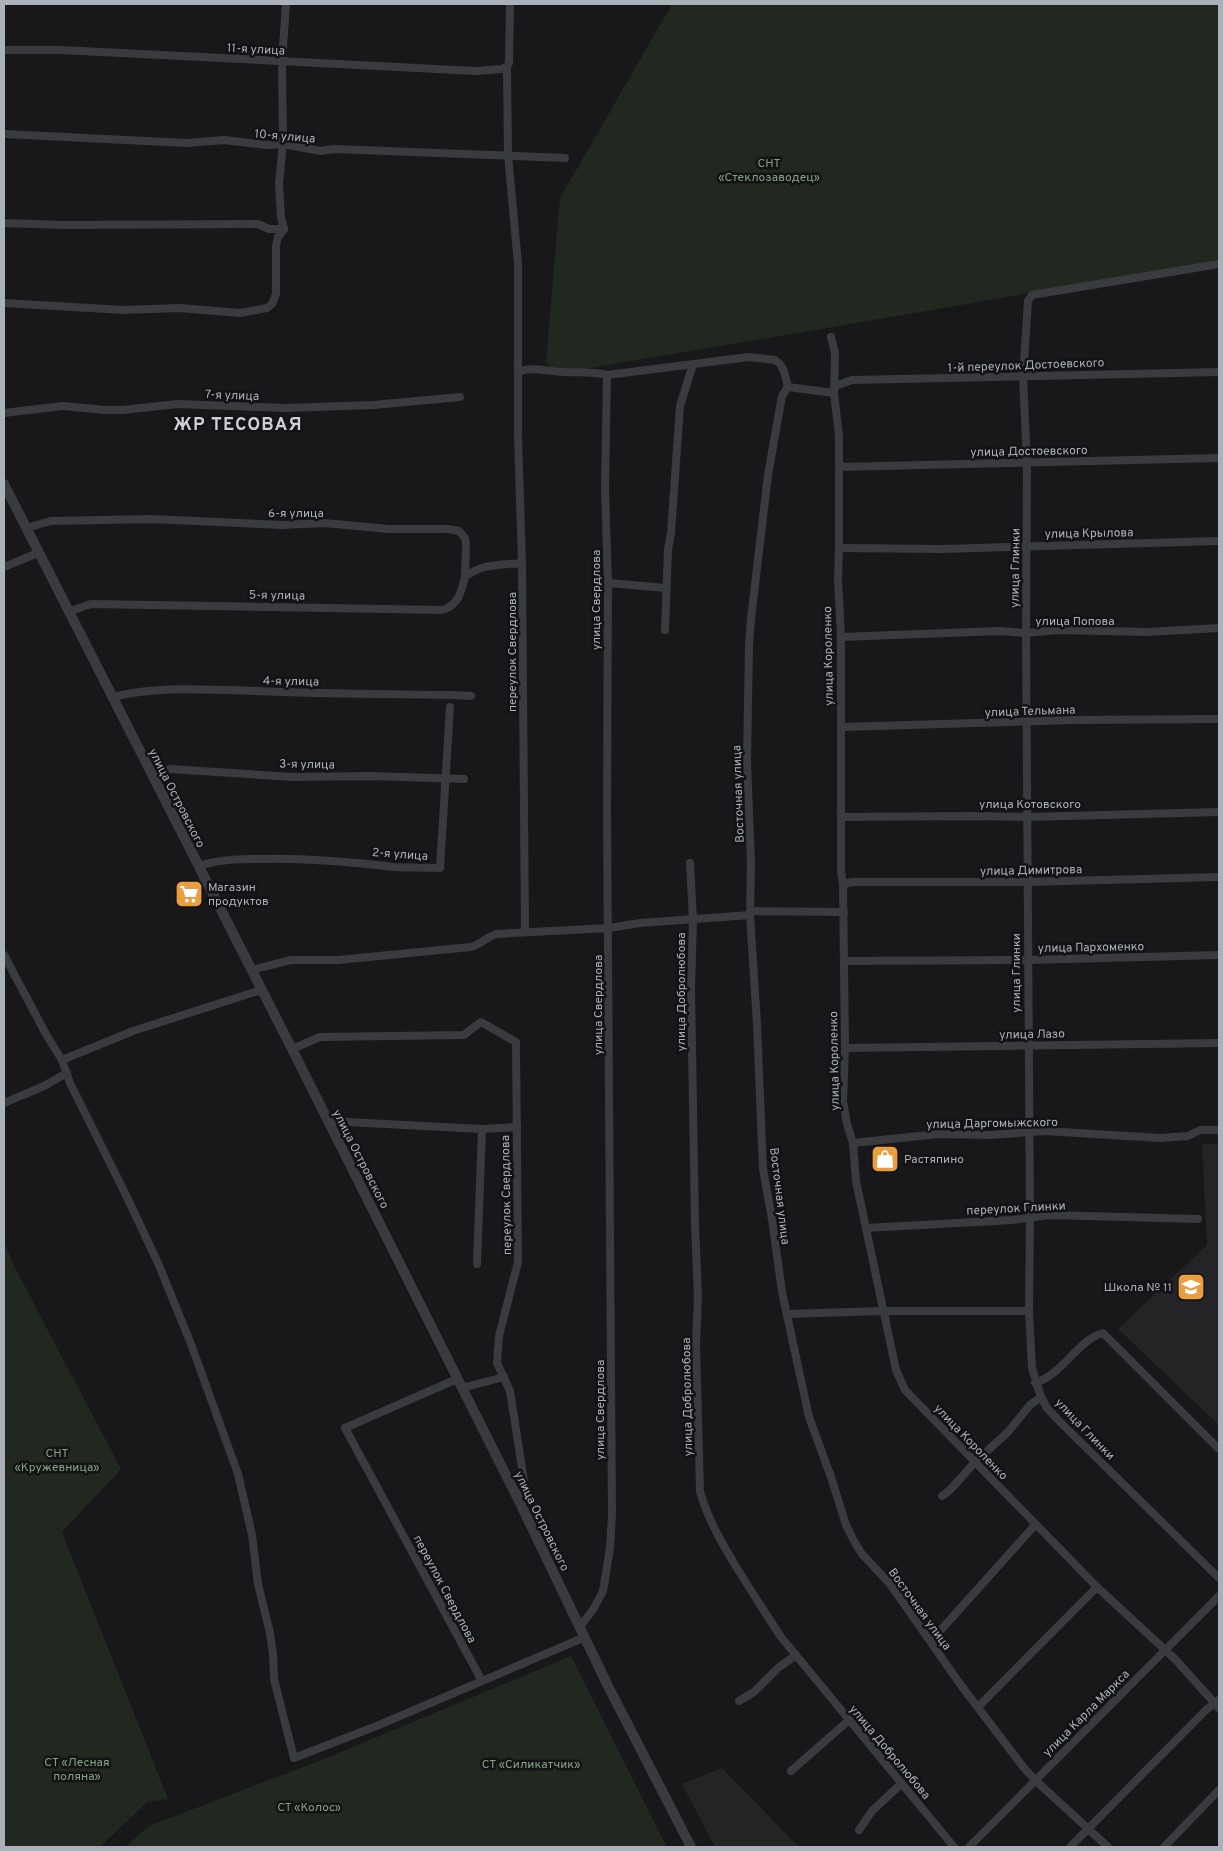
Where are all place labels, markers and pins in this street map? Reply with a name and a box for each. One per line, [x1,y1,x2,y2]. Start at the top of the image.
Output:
supermarket icon: Магазин продуктов [174,879,204,909]
place label: Магазин продуктов [208,880,269,910]
shop icon: Растяпино [870,1144,900,1174]
place label: Растяпино [904,1152,964,1168]
school or university icon: Школа № 11 [1176,1272,1206,1302]
place label: Школа № 11 [1104,1280,1172,1296]

